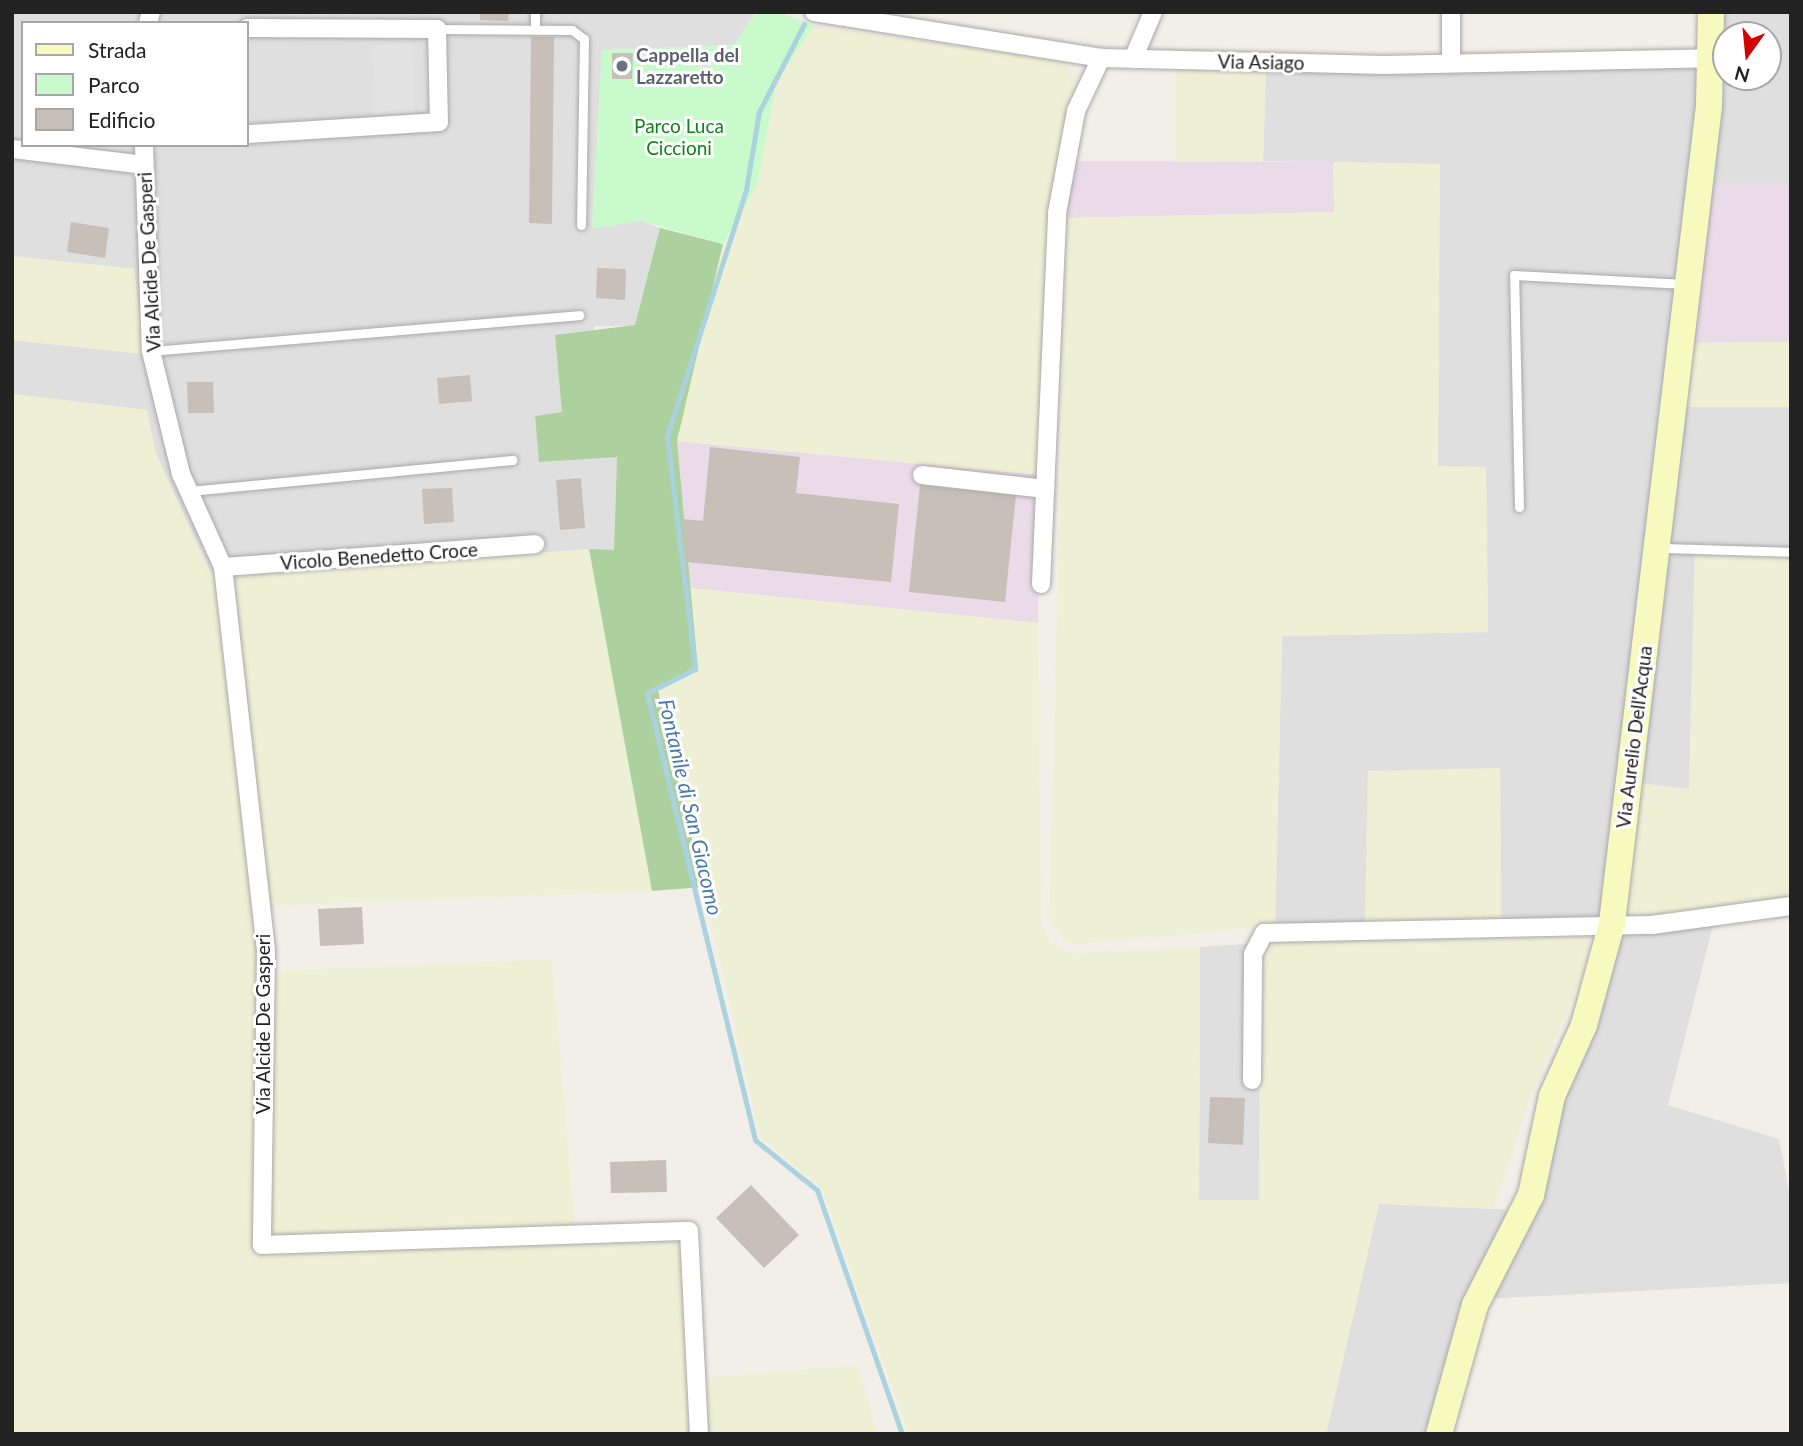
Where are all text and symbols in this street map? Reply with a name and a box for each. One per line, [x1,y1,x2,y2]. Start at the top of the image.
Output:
legend [21,21,248,147]
north arrow [1712,21,1782,91]
text: Strada [88,37,147,62]
place label: Cappella del Lazzaretto [636,44,739,88]
street label: Via Asiago [1217,50,1305,74]
marker: Cappella del Lazzaretto [614,58,630,74]
text: N [1732,62,1752,88]
text: Parco [88,72,140,97]
text: Edificio [88,107,155,132]
park label: Parco Luca Ciccioni [634,115,724,159]
street label: Via Alcide De Gasperi [133,171,165,353]
street label: Vicolo Benedetto Croce [279,538,479,574]
street label: Via Aurelio Dell'Acqua [1611,644,1657,830]
water label: Fontanile di San Giacomo [654,696,728,918]
street label: Via Alcide De Gasperi [252,933,274,1115]

